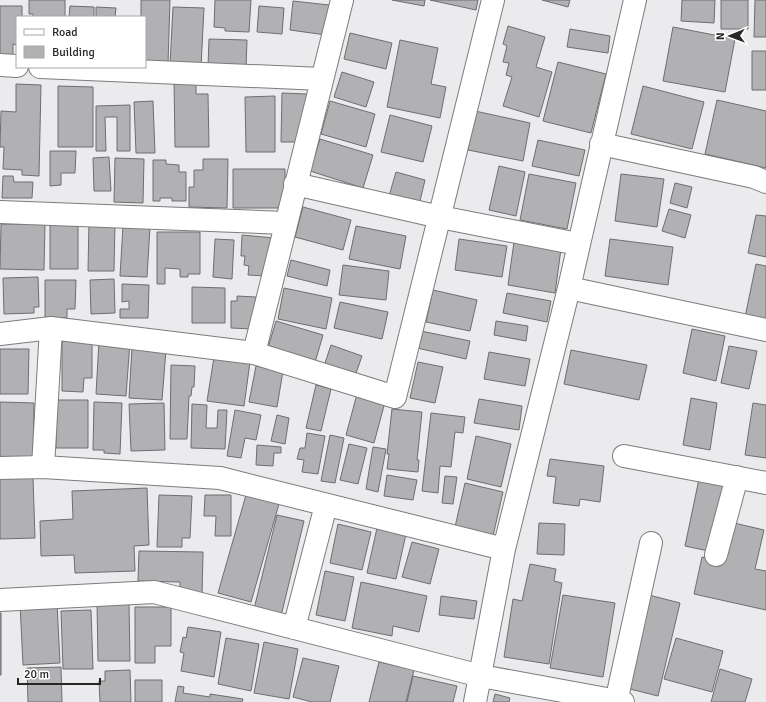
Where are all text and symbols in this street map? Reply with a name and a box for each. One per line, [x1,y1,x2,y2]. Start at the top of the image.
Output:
legend [16,16,146,68]
north arrow [710,16,750,56]
text: Road [52,25,78,40]
text: N [714,32,727,40]
text: Building [52,45,95,60]
scale bar [18,660,100,686]
text: 20 m [24,667,49,682]

